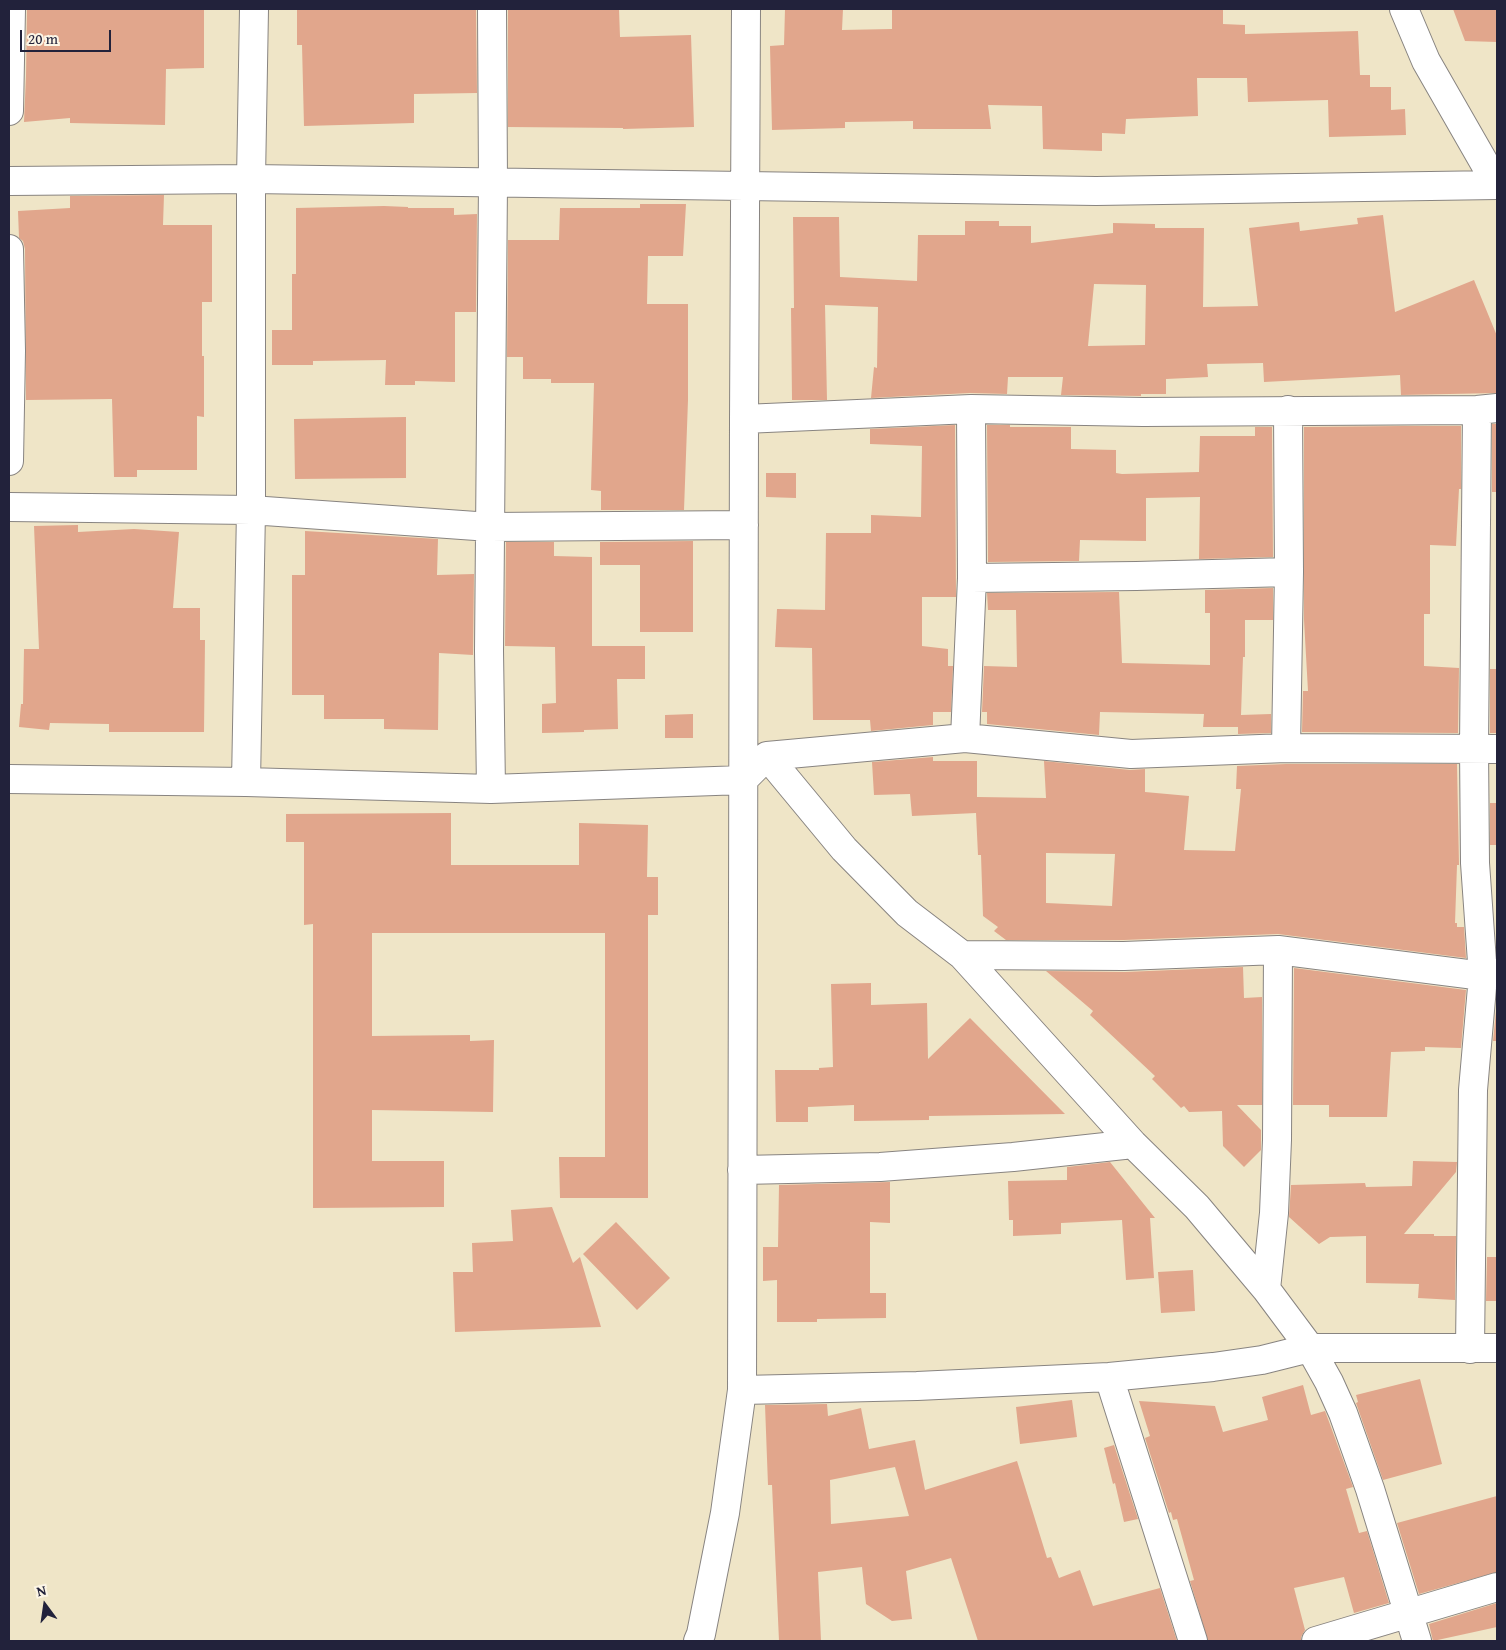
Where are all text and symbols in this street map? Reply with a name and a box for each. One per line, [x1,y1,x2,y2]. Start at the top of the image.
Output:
scale bar [22,20,114,52]
text: 20 m [28,28,58,49]
north arrow [20,1580,70,1630]
text: N [34,1580,48,1601]

